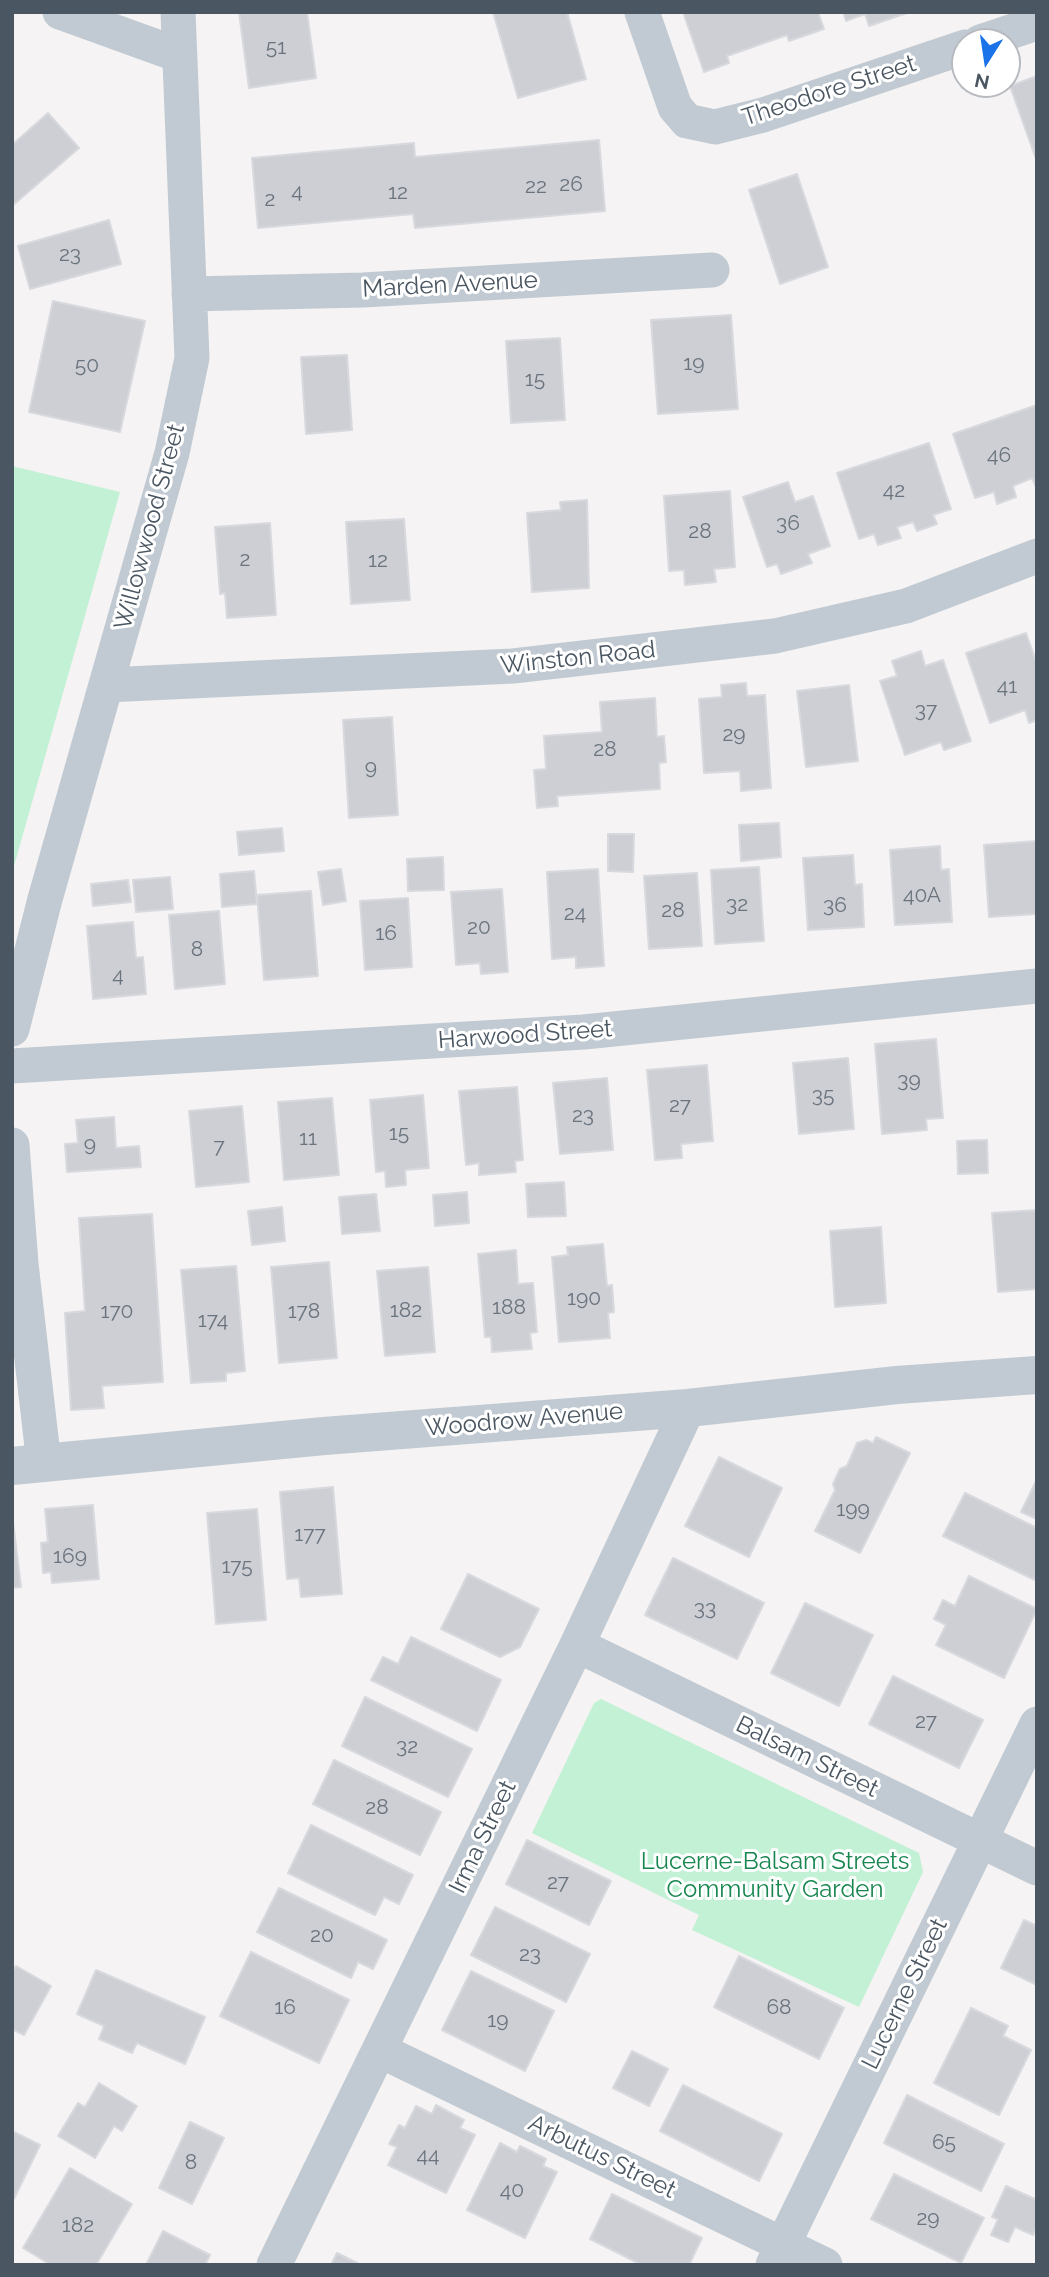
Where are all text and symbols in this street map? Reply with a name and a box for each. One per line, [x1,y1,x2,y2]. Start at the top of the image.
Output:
north arrow [951,28,1021,98]
house number: 51 [266,35,286,61]
street label: Theodore Street [738,49,920,133]
text: N [973,69,991,94]
house number: 26 [559,172,583,198]
house number: 22 [525,174,547,200]
house number: 4 [291,179,303,205]
house number: 12 [388,180,408,206]
house number: 2 [265,187,275,213]
house number: 23 [59,242,81,268]
street label: Marden Avenue [362,266,538,304]
house number: 19 [683,351,705,377]
house number: 50 [75,353,99,379]
house number: 15 [525,367,545,393]
street label: Willowwood Street [109,421,191,633]
house number: 46 [987,443,1011,469]
house number: 42 [883,478,905,504]
house number: 36 [776,511,800,537]
house number: 28 [688,519,712,545]
house number: 2 [240,547,250,573]
house number: 12 [368,548,388,574]
street label: Winston Road [499,636,657,680]
house number: 41 [997,674,1017,700]
house number: 37 [915,698,937,724]
house number: 29 [722,722,746,748]
house number: 28 [593,737,617,763]
house number: 9 [365,755,377,781]
house number: 40A [903,883,941,909]
house number: 32 [726,892,748,918]
house number: 36 [823,893,847,919]
house number: 28 [661,898,685,924]
house number: 24 [564,901,586,927]
house number: 20 [467,915,491,941]
house number: 16 [375,921,397,947]
house number: 8 [191,937,203,963]
house number: 4 [112,963,124,989]
street label: Harwood Street [437,1015,613,1055]
house number: 39 [897,1068,921,1094]
house number: 35 [812,1083,834,1109]
house number: 27 [669,1093,691,1119]
house number: 23 [572,1103,594,1129]
house number: 15 [389,1121,409,1147]
house number: 11 [299,1126,317,1152]
house number: 9 [84,1132,96,1158]
house number: 7 [213,1134,225,1160]
house number: 190 [567,1286,601,1312]
house number: 188 [492,1295,526,1321]
house number: 182 [390,1298,422,1324]
house number: 170 [101,1299,133,1325]
house number: 178 [288,1299,320,1325]
house number: 174 [198,1308,228,1334]
street label: Woodrow Avenue [424,1397,624,1443]
house number: 199 [836,1497,870,1523]
house number: 177 [294,1522,326,1548]
house number: 169 [53,1544,87,1570]
house number: 175 [221,1554,253,1580]
house number: 33 [694,1596,716,1622]
house number: 27 [915,1709,937,1735]
street label: Balsam Street [731,1710,883,1804]
house number: 32 [396,1734,418,1760]
street label: Irma Street [443,1776,523,1898]
house number: 28 [365,1795,389,1821]
park label: Lucerne-Balsam Streets Community Garden [641,1848,909,1904]
house number: 27 [547,1870,569,1896]
street label: Lucerne Street [856,1914,954,2074]
house number: 20 [310,1923,334,1949]
house number: 23 [519,1942,541,1968]
house number: 16 [274,1995,296,2021]
house number: 68 [766,1995,792,2021]
house number: 19 [487,2008,509,2034]
street label: Arbutus Street [524,2109,680,2205]
house number: 65 [932,2130,956,2156]
house number: 44 [417,2143,439,2169]
house number: 8 [185,2150,197,2176]
house number: 40 [500,2178,524,2204]
house number: 29 [916,2206,940,2232]
house number: 182 [62,2213,94,2239]

